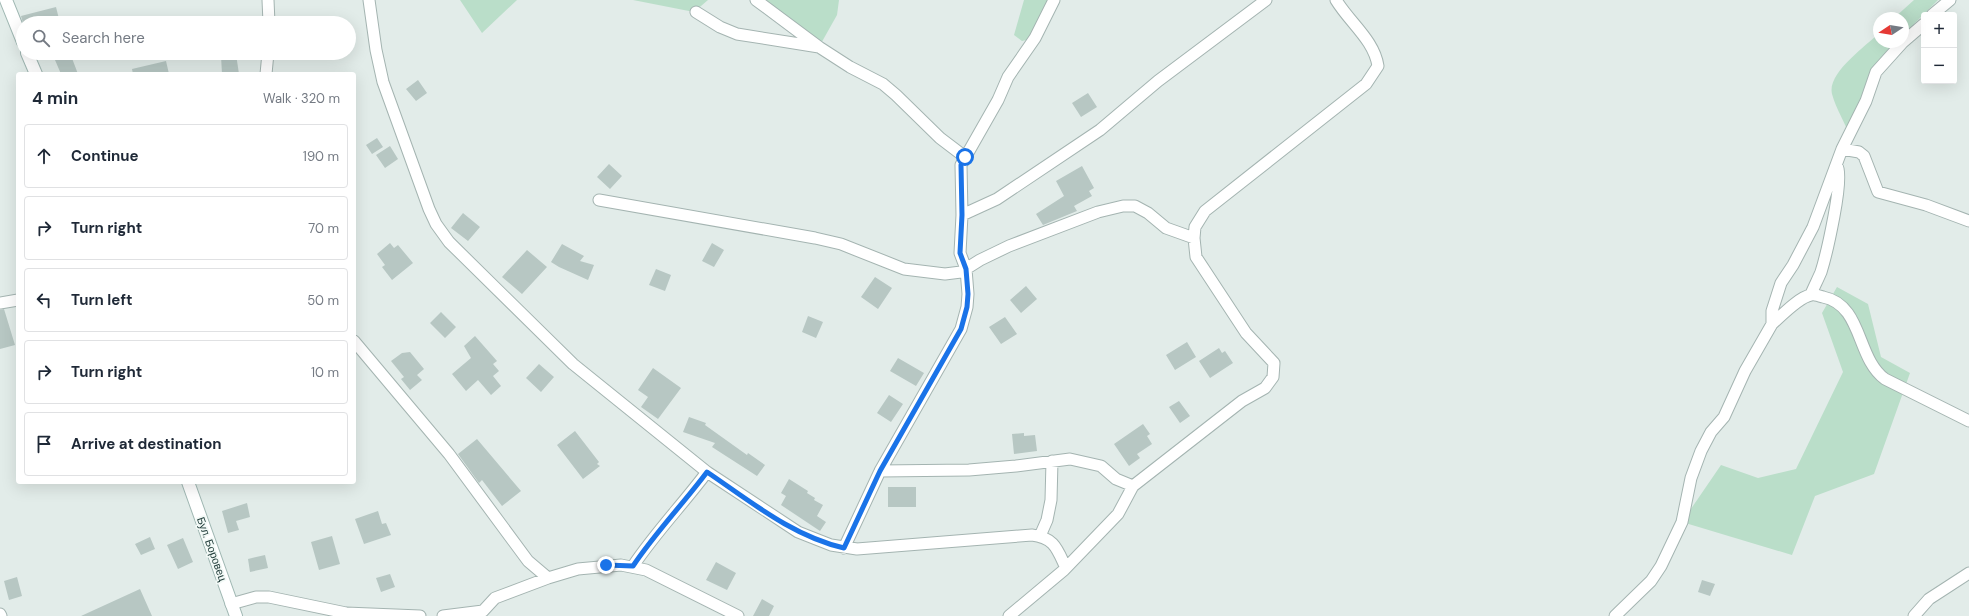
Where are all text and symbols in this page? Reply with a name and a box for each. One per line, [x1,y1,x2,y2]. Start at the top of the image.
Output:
north arrow [1873,12,1909,48]
map controls [1921,12,1957,84]
button: + [1921,12,1957,48]
search box [16,16,356,60]
icon: search [30,27,52,49]
text: Search here [62,28,145,48]
button: − [1921,48,1957,84]
text: 4 min [32,87,78,109]
text: Walk · 320 m [263,90,340,107]
icon: ahead [33,145,55,167]
text: Continue [71,146,139,166]
text: 190 m [303,148,339,165]
route start [956,148,974,166]
icon: right [33,217,55,239]
text: Turn right [71,218,142,238]
text: 70 m [308,220,339,237]
icon: left [33,289,55,311]
text: Turn left [71,290,132,310]
text: 50 m [307,292,339,309]
icon: right [33,361,55,383]
text: Turn right [71,362,142,382]
text: 10 m [311,364,339,381]
icon: arrive [33,433,55,455]
text: Arrive at destination [71,434,222,454]
street label: Бул. Боровец [194,515,230,584]
route end [597,556,615,574]

